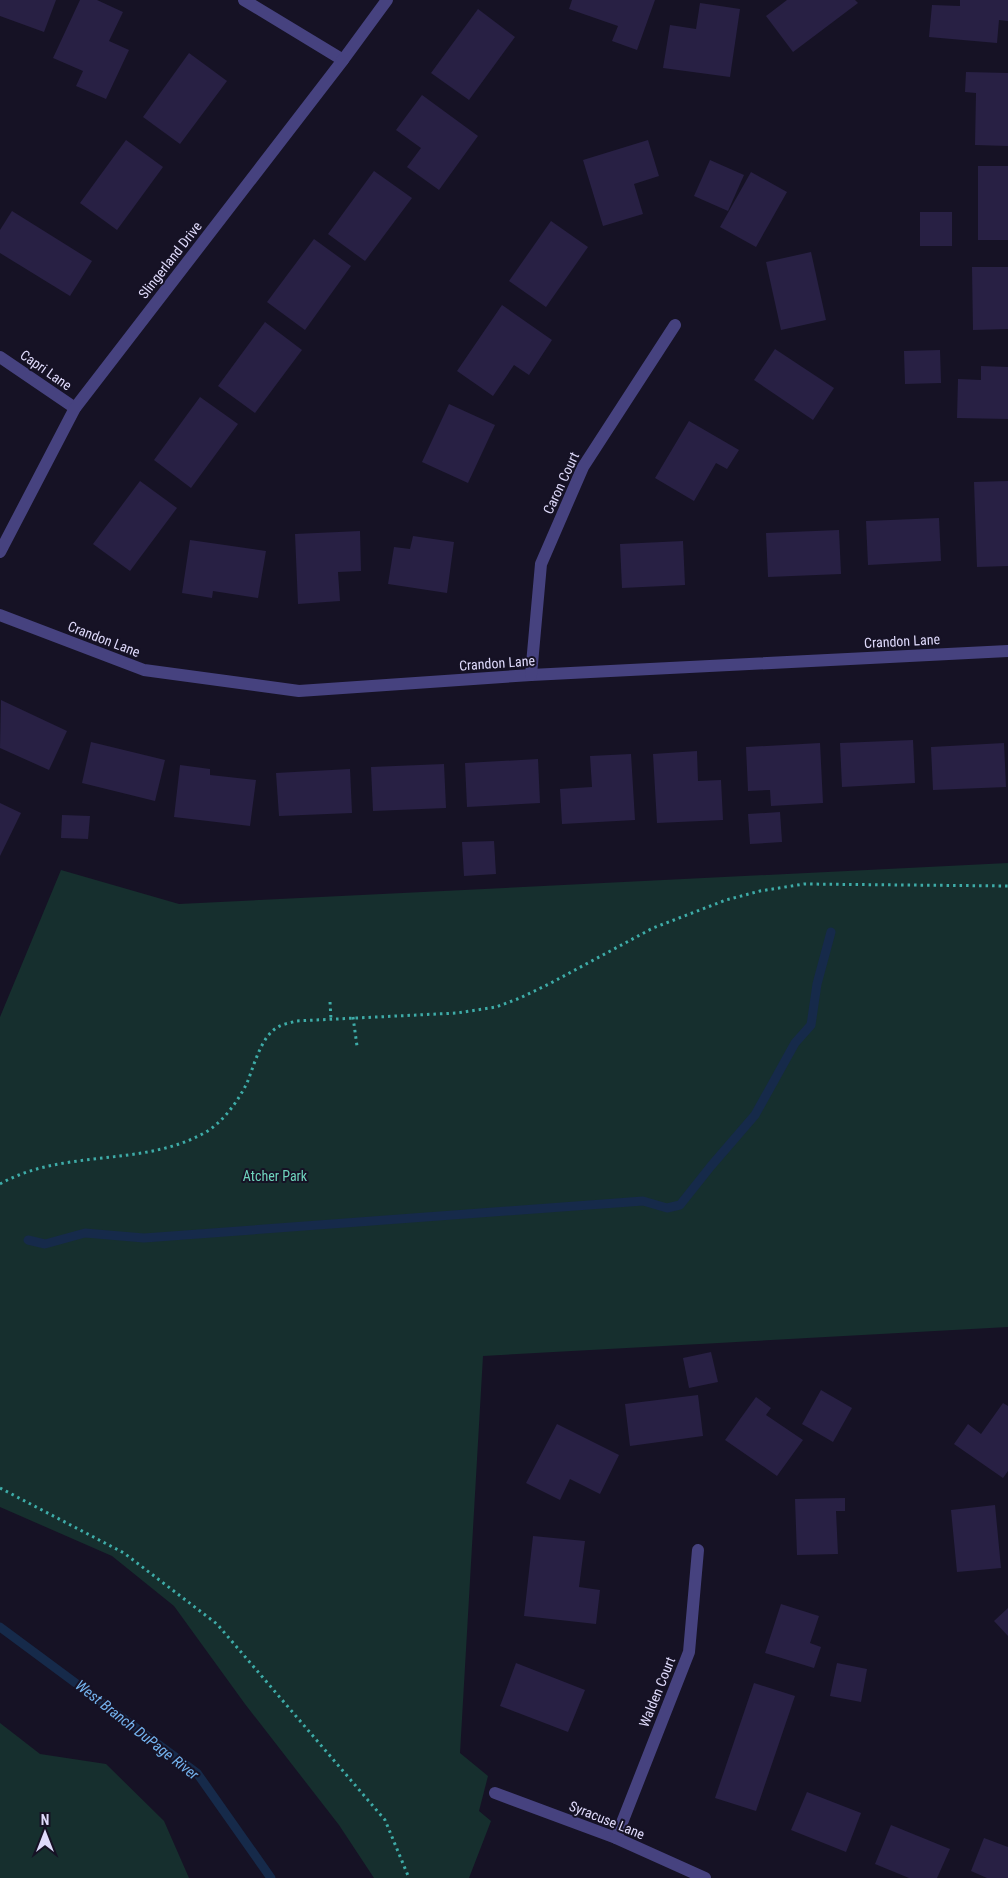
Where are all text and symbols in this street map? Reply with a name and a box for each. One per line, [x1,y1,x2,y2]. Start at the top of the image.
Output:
street label: Slingerland Drive [135,218,205,302]
street label: Capri Lane [17,347,75,394]
street label: Caron Court [540,450,582,516]
street label: Crandon Lane [66,618,143,660]
street label: Crandon Lane [864,631,941,651]
street label: Crandon Lane [458,652,536,674]
park label: Atcher Park [243,1168,308,1184]
street label: Walden Court [636,1655,678,1729]
water label: West Branch DuPage River [72,1676,203,1784]
street label: Syracuse Lane [567,1798,647,1843]
north arrow [20,1808,70,1858]
text: N [41,1812,49,1828]

